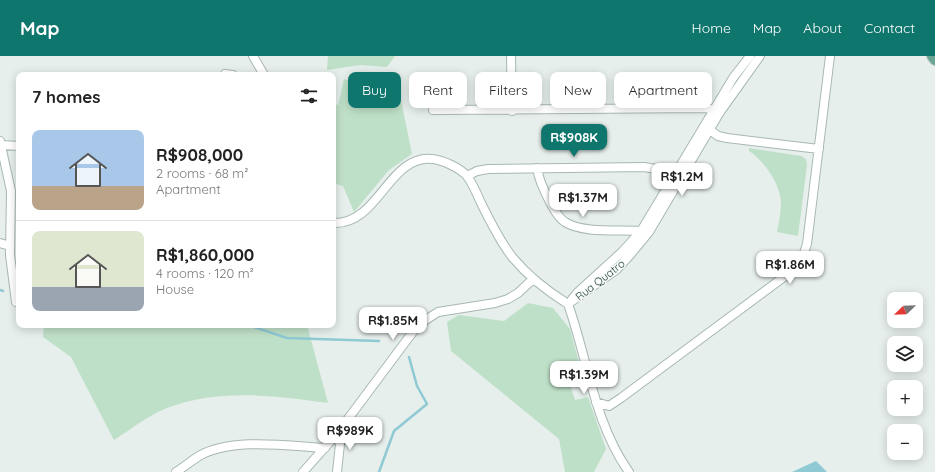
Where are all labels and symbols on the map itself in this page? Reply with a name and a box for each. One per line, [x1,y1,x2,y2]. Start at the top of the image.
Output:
pin: R$908K [541,124,607,158]
pin: R$1.2M [649,163,715,197]
pin: R$1.37M [546,184,620,218]
pin: R$1.86M [753,251,827,285]
street label: Rua Quatro [572,256,628,304]
north arrow [887,292,923,328]
pin: R$1.85M [356,307,430,341]
pin: R$1.39M [547,361,621,395]
pin: R$989K [317,417,383,451]

